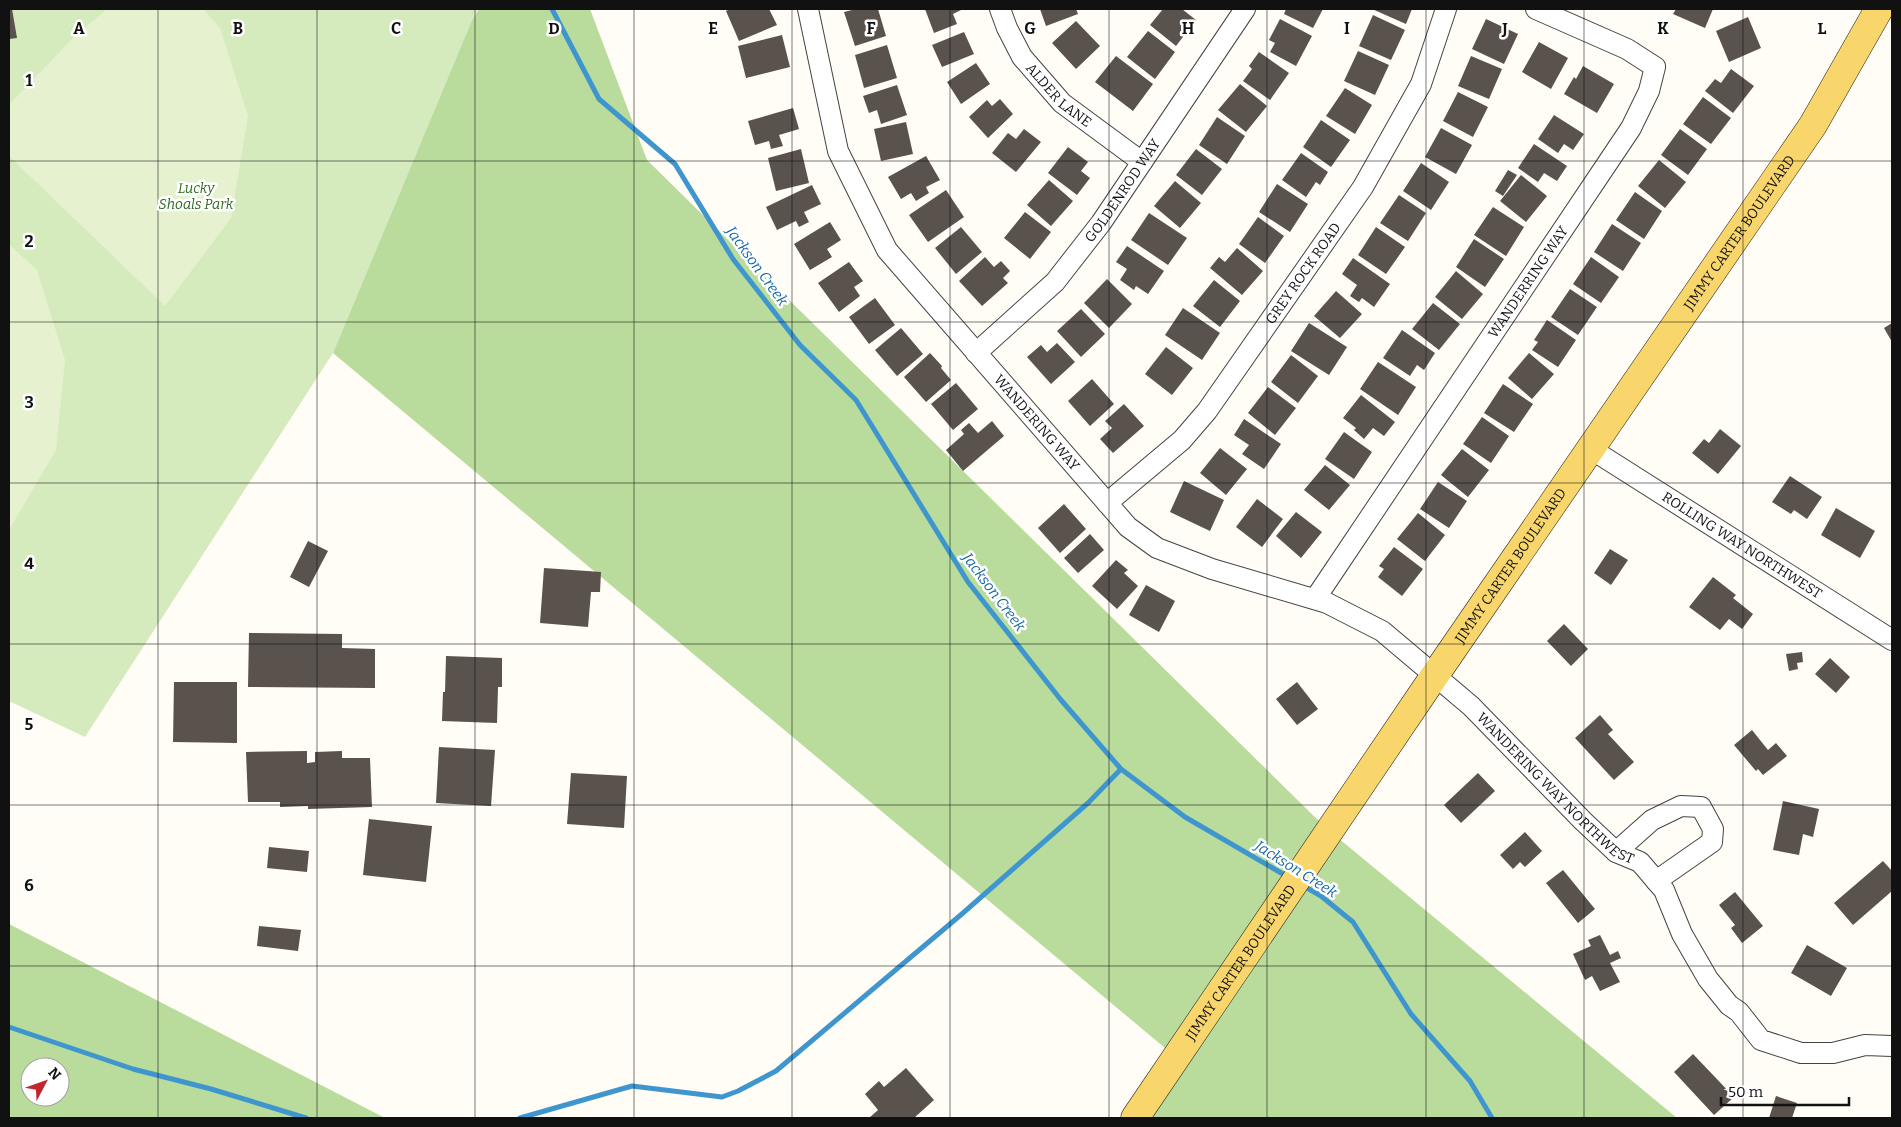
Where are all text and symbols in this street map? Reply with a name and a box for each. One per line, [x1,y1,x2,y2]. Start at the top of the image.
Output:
text: A [73,19,85,38]
text: B [233,19,243,38]
text: C [391,19,401,38]
text: D [548,19,560,38]
text: E [708,19,718,38]
text: F [867,19,876,38]
text: G [1024,19,1036,38]
text: H [1182,19,1195,38]
text: I [1344,19,1350,38]
text: J [1501,19,1508,38]
text: K [1657,19,1669,38]
text: L [1818,19,1827,38]
street label: ALDER LANE [1023,59,1095,130]
text: 1 [26,71,33,90]
street label: GOLDENROD WAY [1081,136,1164,245]
street label: JIMMY CARTER BOULEVARD [1679,152,1798,314]
park label: Lucky Shoals Park [159,180,234,213]
street label: GREY ROCK ROAD [1262,219,1344,327]
water label: Jackson Creek [721,221,792,310]
street label: WANDERRING WAY [1484,223,1571,341]
text: 2 [24,232,34,251]
street label: WANDERING WAY [991,371,1083,474]
text: 3 [24,393,34,412]
street label: JIMMY CARTER BOULEVARD [1451,485,1569,647]
street label: ROLLING WAY NORTHWEST [1659,488,1825,602]
water label: Jackson Creek [957,548,1030,635]
text: 4 [24,554,34,573]
street label: WANDERING WAY NORTHWEST [1474,709,1637,867]
text: 5 [25,715,34,734]
water label: Jackson Creek [1250,836,1341,902]
text: 6 [24,876,34,895]
street label: JIMMY CARTER BOULEVARD [1181,881,1299,1044]
north arrow [20,1057,70,1107]
text: N [44,1064,65,1084]
scale bar [1721,1074,1848,1106]
text: 50 m [1728,1083,1764,1101]

